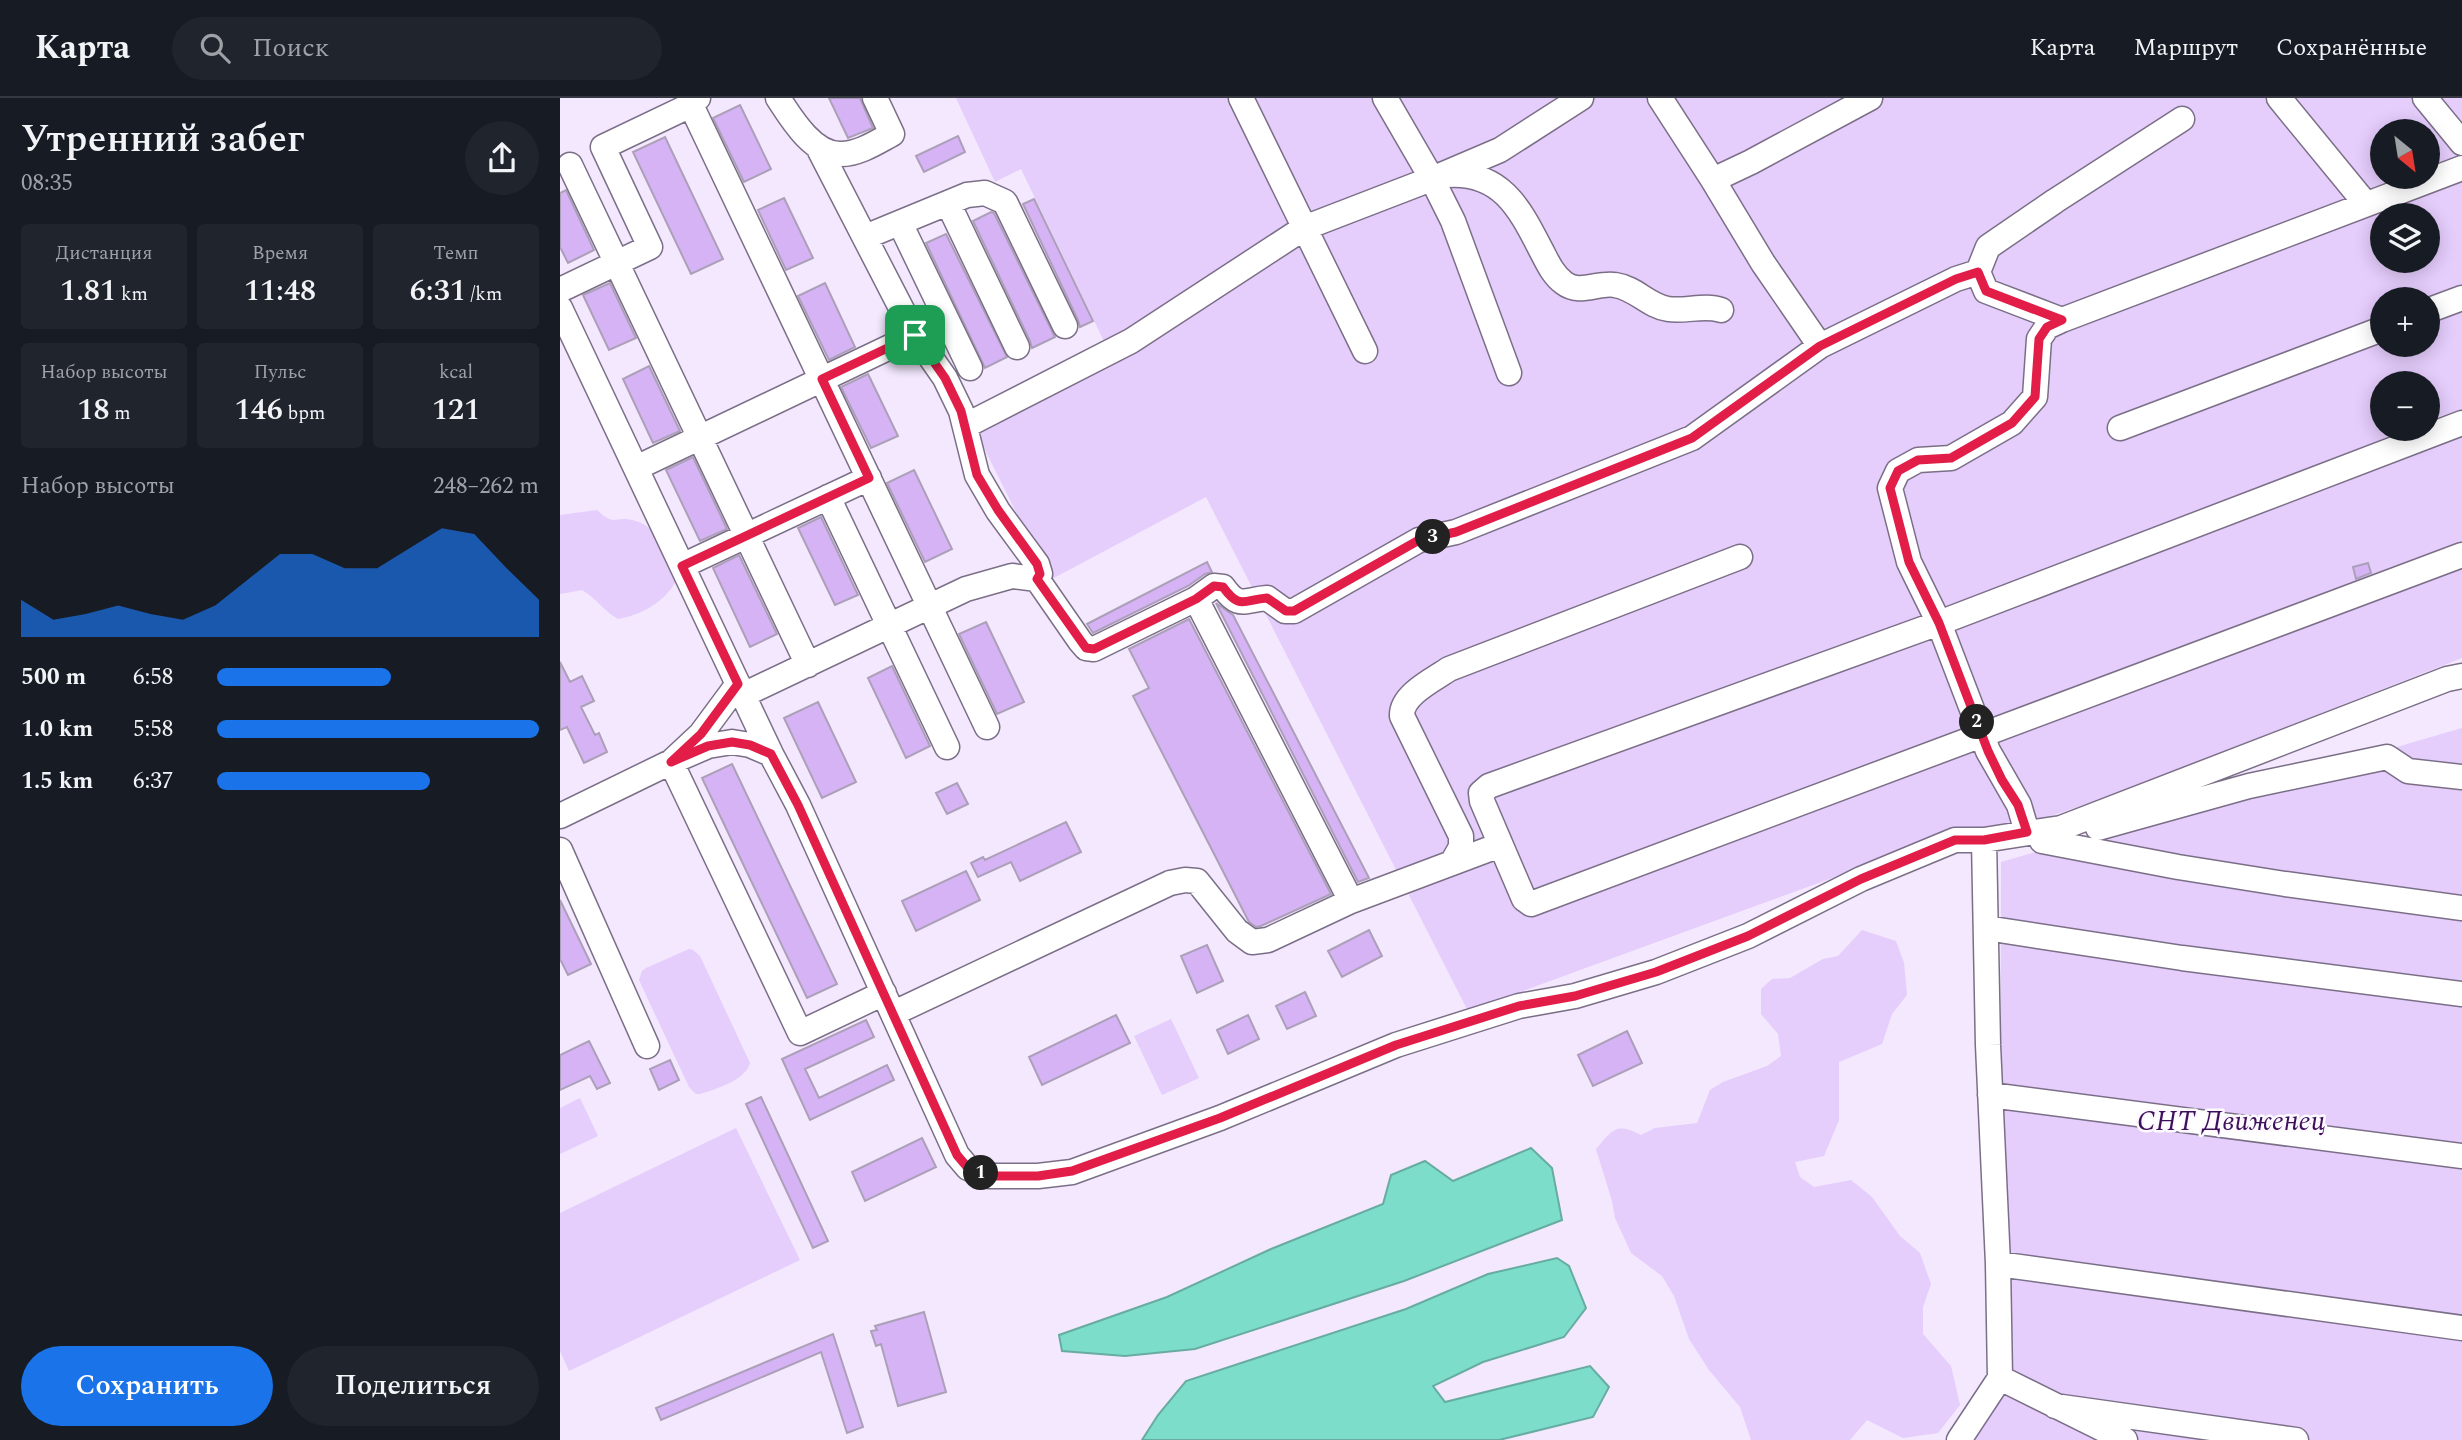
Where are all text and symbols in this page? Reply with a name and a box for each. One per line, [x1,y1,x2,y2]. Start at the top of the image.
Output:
search box [172,17,662,80]
text: Карта [35,23,130,73]
text: Поиск [252,28,329,68]
icon: search [196,29,234,67]
text: Карта [2030,30,2095,66]
text: Маршрут [2133,30,2238,66]
text: Сохранённые [2276,30,2427,66]
text: Утренний забег [21,111,304,169]
north arrow [2370,119,2440,189]
map controls [2370,119,2440,441]
button: share [465,121,539,195]
text: 08:35 [21,166,73,201]
button: layers [2370,203,2440,273]
text: Дистанция [56,239,152,268]
text: Время [252,239,308,268]
text: Темп [433,239,479,268]
text: 1.81 [60,268,116,314]
text: 11:48 [244,268,316,314]
text: 6:31 [410,268,466,314]
text: km [116,280,148,309]
text: /km [466,280,502,309]
button: + [2370,287,2440,357]
pin [885,305,945,365]
icon: arrive [896,316,934,354]
text: Набор высоты [40,358,168,387]
text: Пульс [254,358,306,387]
text: kcal [439,358,473,387]
button: − [2370,371,2440,441]
text: 18 [77,387,110,433]
text: 146 [235,387,283,433]
text: 121 [432,387,480,433]
text: m [110,399,131,428]
text: bpm [283,399,325,428]
text: Набор высоты [21,469,175,504]
text: 248–262 m [433,469,539,504]
pin: 3 [1416,520,1450,555]
text: 3 [1427,522,1438,551]
text: 500 m [21,660,86,695]
text: 6:58 [133,660,173,695]
pin: 2 [1960,704,1994,740]
text: 2 [1971,707,1982,736]
text: 1.0 km [21,712,93,747]
text: 5:58 [133,712,173,747]
text: 1.5 km [21,764,93,799]
text: 6:37 [133,764,173,799]
park label: СНТ Движенец [2137,1100,2325,1143]
pin: 1 [964,1156,998,1190]
text: 1 [975,1158,986,1187]
button: Сохранить [21,1346,273,1426]
button: Поделиться [287,1346,539,1426]

